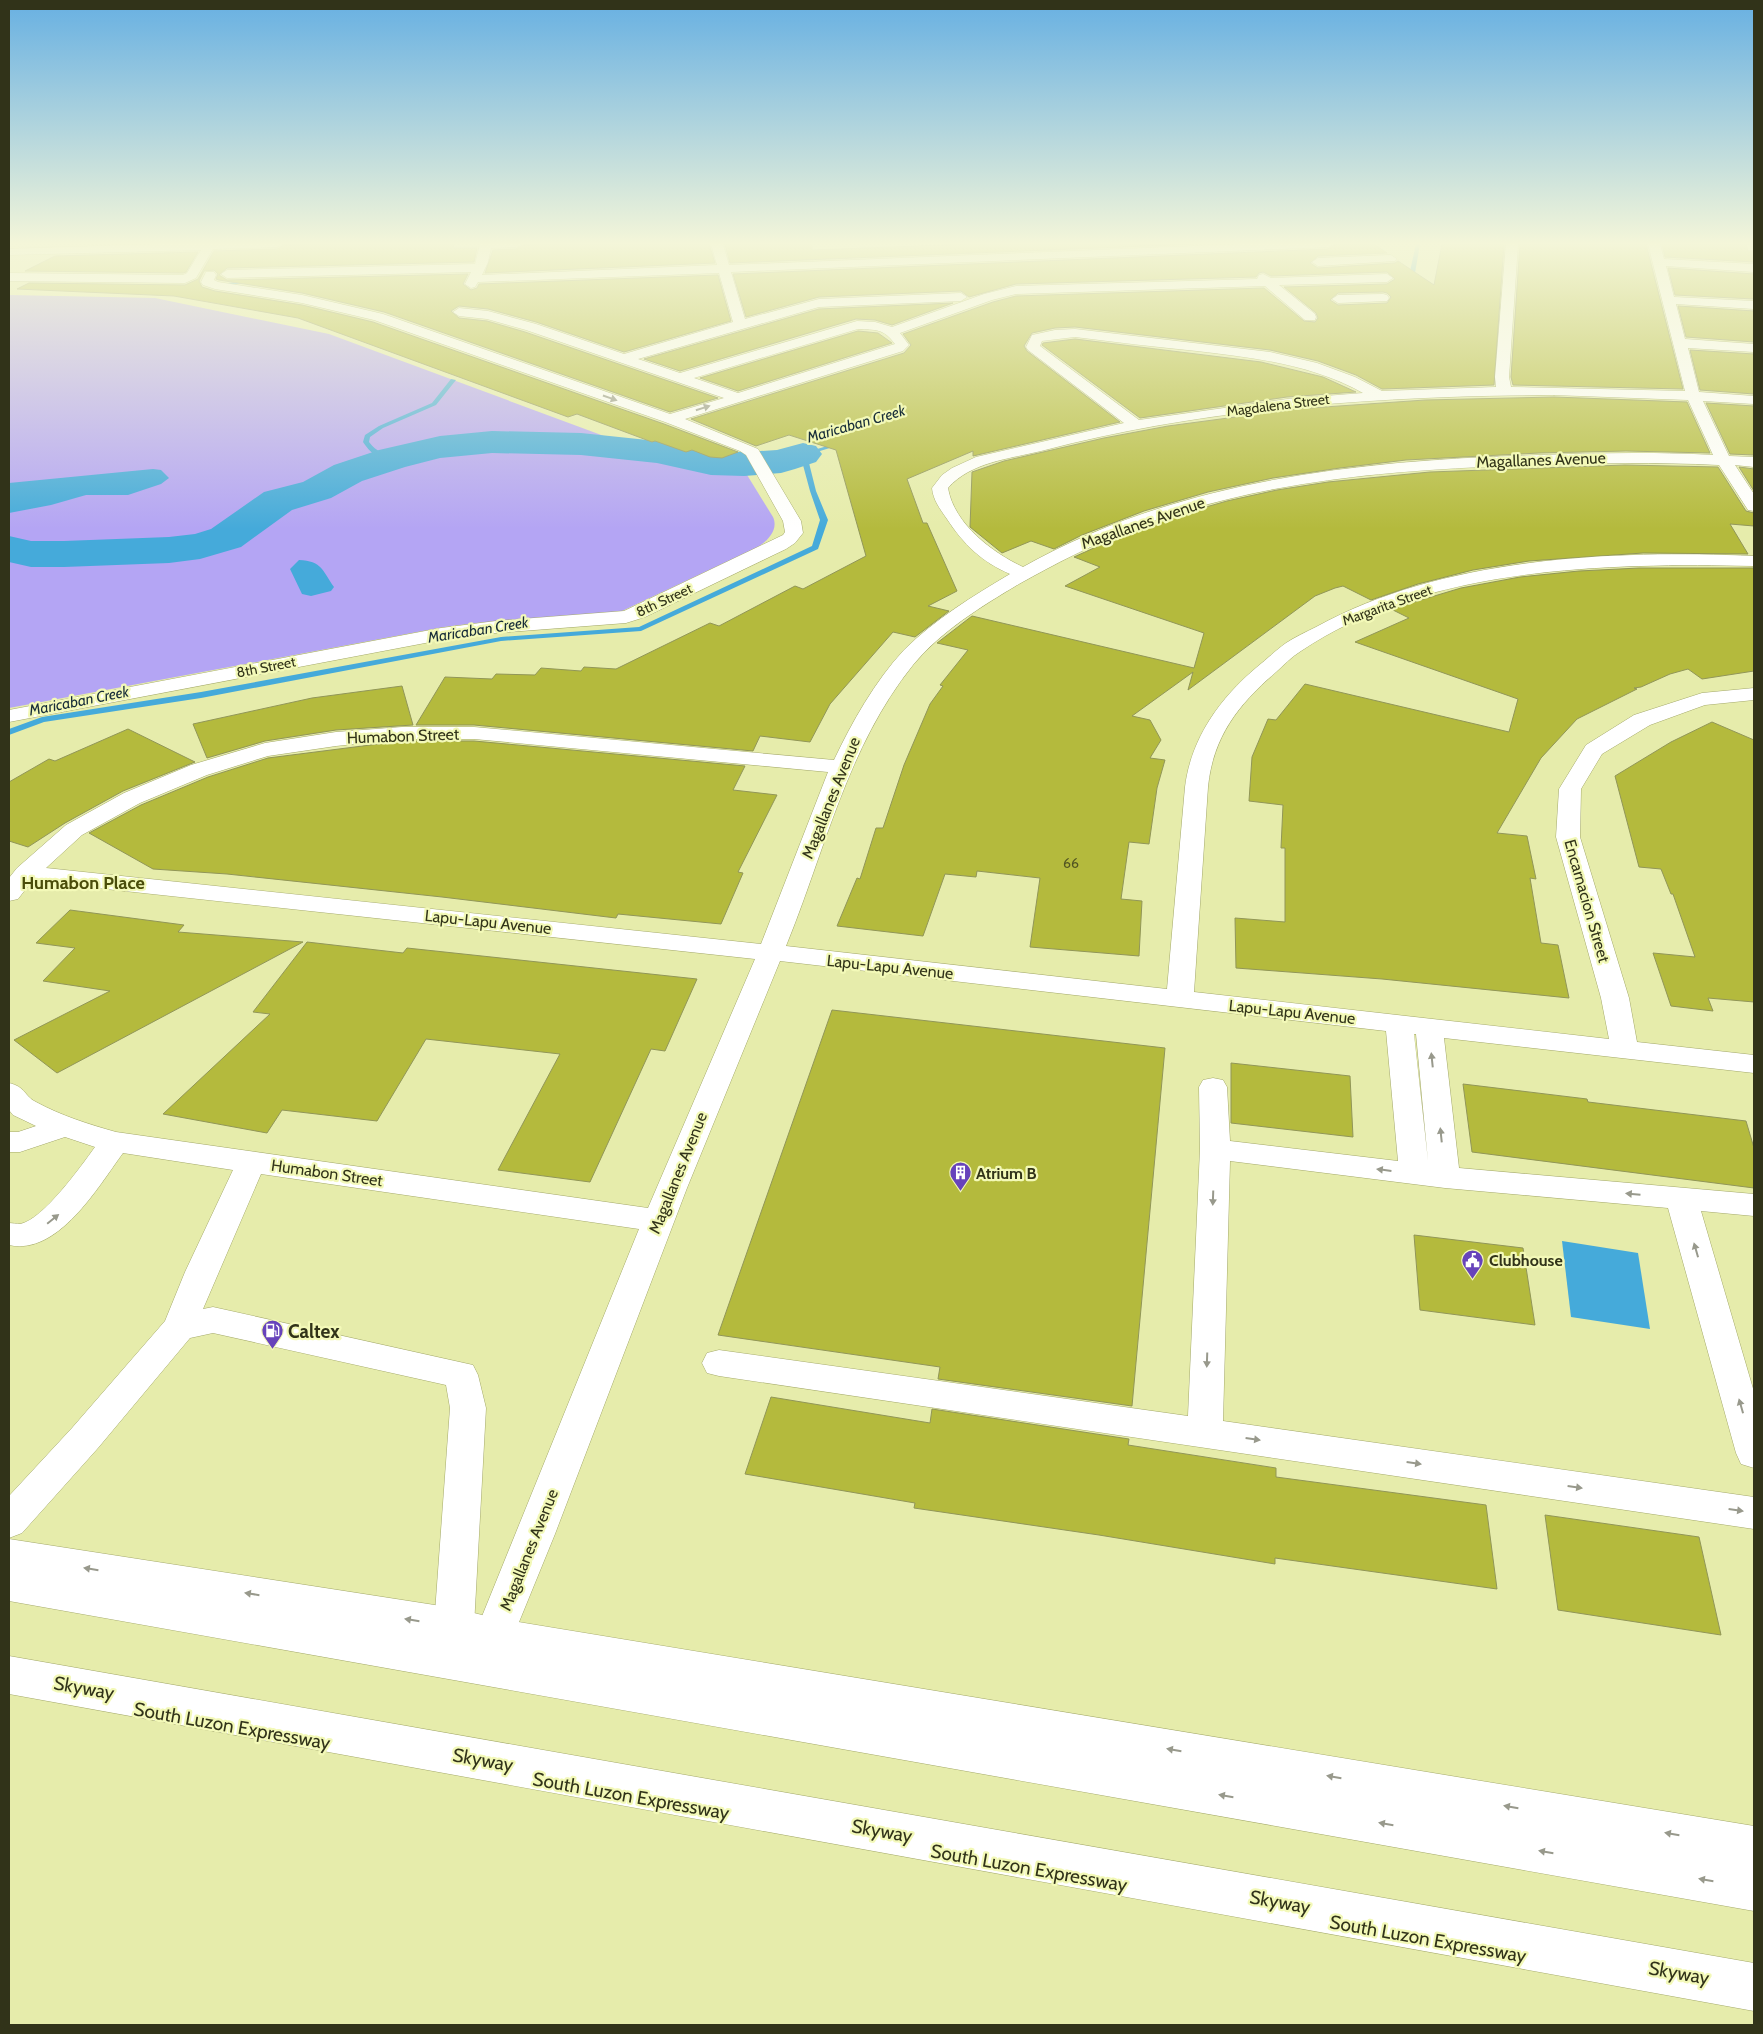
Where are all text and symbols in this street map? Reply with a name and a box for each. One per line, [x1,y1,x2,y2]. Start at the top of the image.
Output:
street label: Magdalena Street [1226,390,1331,420]
one-way arrow [603,395,618,402]
water label: Maricaban Creek [804,401,908,447]
one-way arrow [695,404,710,411]
street label: Magallanes Avenue [1476,448,1606,472]
street label: Magallanes Avenue [1079,493,1207,553]
street label: 8th Street [633,579,695,621]
street label: Margarita Street [1340,580,1435,630]
water label: Maricaban Creek [426,613,530,647]
street label: 8th Street [235,652,297,682]
water label: Maricaban Creek [27,682,131,720]
street label: Humabon Street [346,725,460,747]
street label: Magallanes Avenue [798,734,864,862]
street label: Encarnacion Street [1560,837,1614,965]
house number: 66 [1063,854,1079,872]
district label: Humabon Place [21,872,145,894]
street label: Lapu-Lapu Avenue [424,906,552,938]
street label: Lapu-Lapu Avenue [826,951,954,983]
street label: Lapu-Lapu Avenue [1228,996,1356,1028]
one-way arrow [1428,1052,1436,1068]
street label: Magallanes Avenue [645,1109,711,1237]
one-way arrow [1437,1126,1445,1142]
street label: Humabon Street [270,1156,385,1190]
building icon: Atrium B [948,1161,972,1192]
place label: Atrium B [976,1164,1037,1183]
one-way arrow [1376,1166,1392,1174]
one-way arrow [1625,1189,1641,1197]
one-way arrow [1209,1190,1217,1206]
one-way arrow [46,1213,59,1224]
one-way arrow [1692,1242,1700,1257]
public building icon: Clubhouse [1461,1248,1485,1279]
place label: Clubhouse [1489,1251,1563,1270]
fuel station icon: Caltex [260,1319,284,1350]
place label: Caltex [288,1320,340,1343]
one-way arrow [1203,1353,1211,1369]
one-way arrow [1736,1399,1744,1414]
one-way arrow [1246,1436,1262,1444]
one-way arrow [1406,1459,1422,1467]
one-way arrow [1567,1483,1583,1491]
street label: Magallanes Avenue [496,1486,562,1614]
one-way arrow [1728,1507,1744,1515]
one-way arrow [83,1564,99,1572]
one-way arrow [243,1590,259,1598]
one-way arrow [404,1615,420,1623]
street label: Skyway [52,1671,116,1705]
street label: South Luzon Expressway [132,1697,333,1755]
street label: Skyway [451,1743,515,1777]
one-way arrow [1165,1746,1181,1754]
street label: South Luzon Expressway [531,1767,732,1825]
one-way arrow [1326,1773,1342,1781]
one-way arrow [1218,1792,1234,1800]
one-way arrow [1503,1803,1519,1811]
street label: Skyway [850,1814,914,1848]
one-way arrow [1378,1820,1394,1828]
one-way arrow [1663,1830,1679,1838]
street label: South Luzon Expressway [929,1839,1130,1897]
one-way arrow [1538,1848,1554,1856]
one-way arrow [1698,1875,1714,1883]
street label: Skyway [1248,1885,1312,1919]
street label: South Luzon Expressway [1328,1910,1529,1968]
street label: Skyway [1647,1956,1711,1990]

